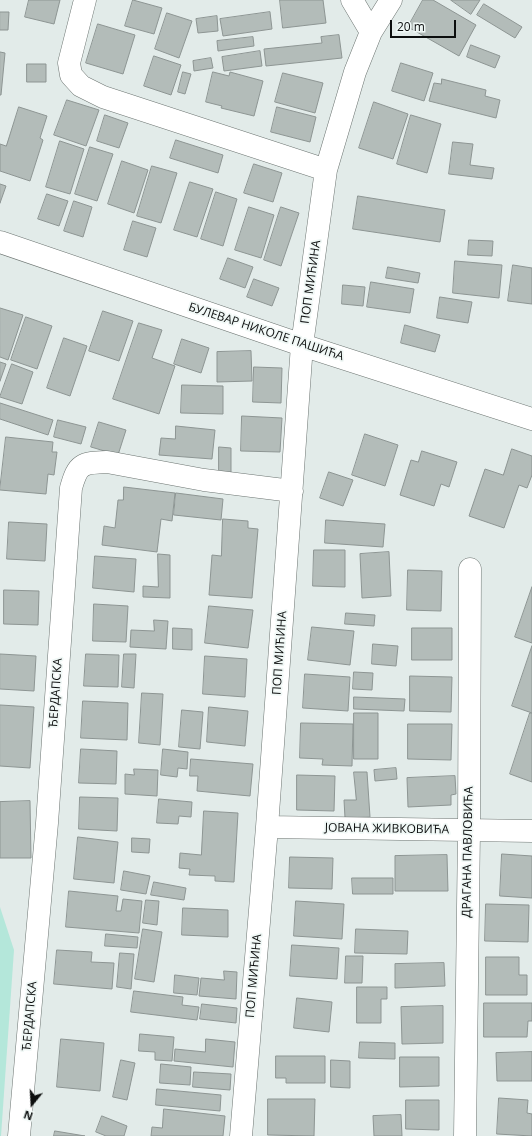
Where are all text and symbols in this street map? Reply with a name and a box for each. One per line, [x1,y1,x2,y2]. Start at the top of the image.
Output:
scale bar [392,12,458,38]
text: 20 m [397,18,425,35]
street label: ПОП МИЋИНА [298,239,324,325]
street label: БУЛЕВАР НИКОЛЕ ПАШИЋА [186,300,346,364]
street label: ПОП МИЋИНА [270,611,290,695]
street label: ЂЕРДАПСКА [46,658,66,728]
street label: ДРАГАНА ПАВЛОВИЋА [460,786,476,918]
street label: ЈОВАНА ЖИВКОВИЋА [325,821,449,837]
street label: ПОП МИЋИНА [243,933,265,1019]
street label: ЂЕРДАПСКА [20,981,40,1051]
north arrow [12,1084,52,1124]
text: N [22,1107,35,1124]

